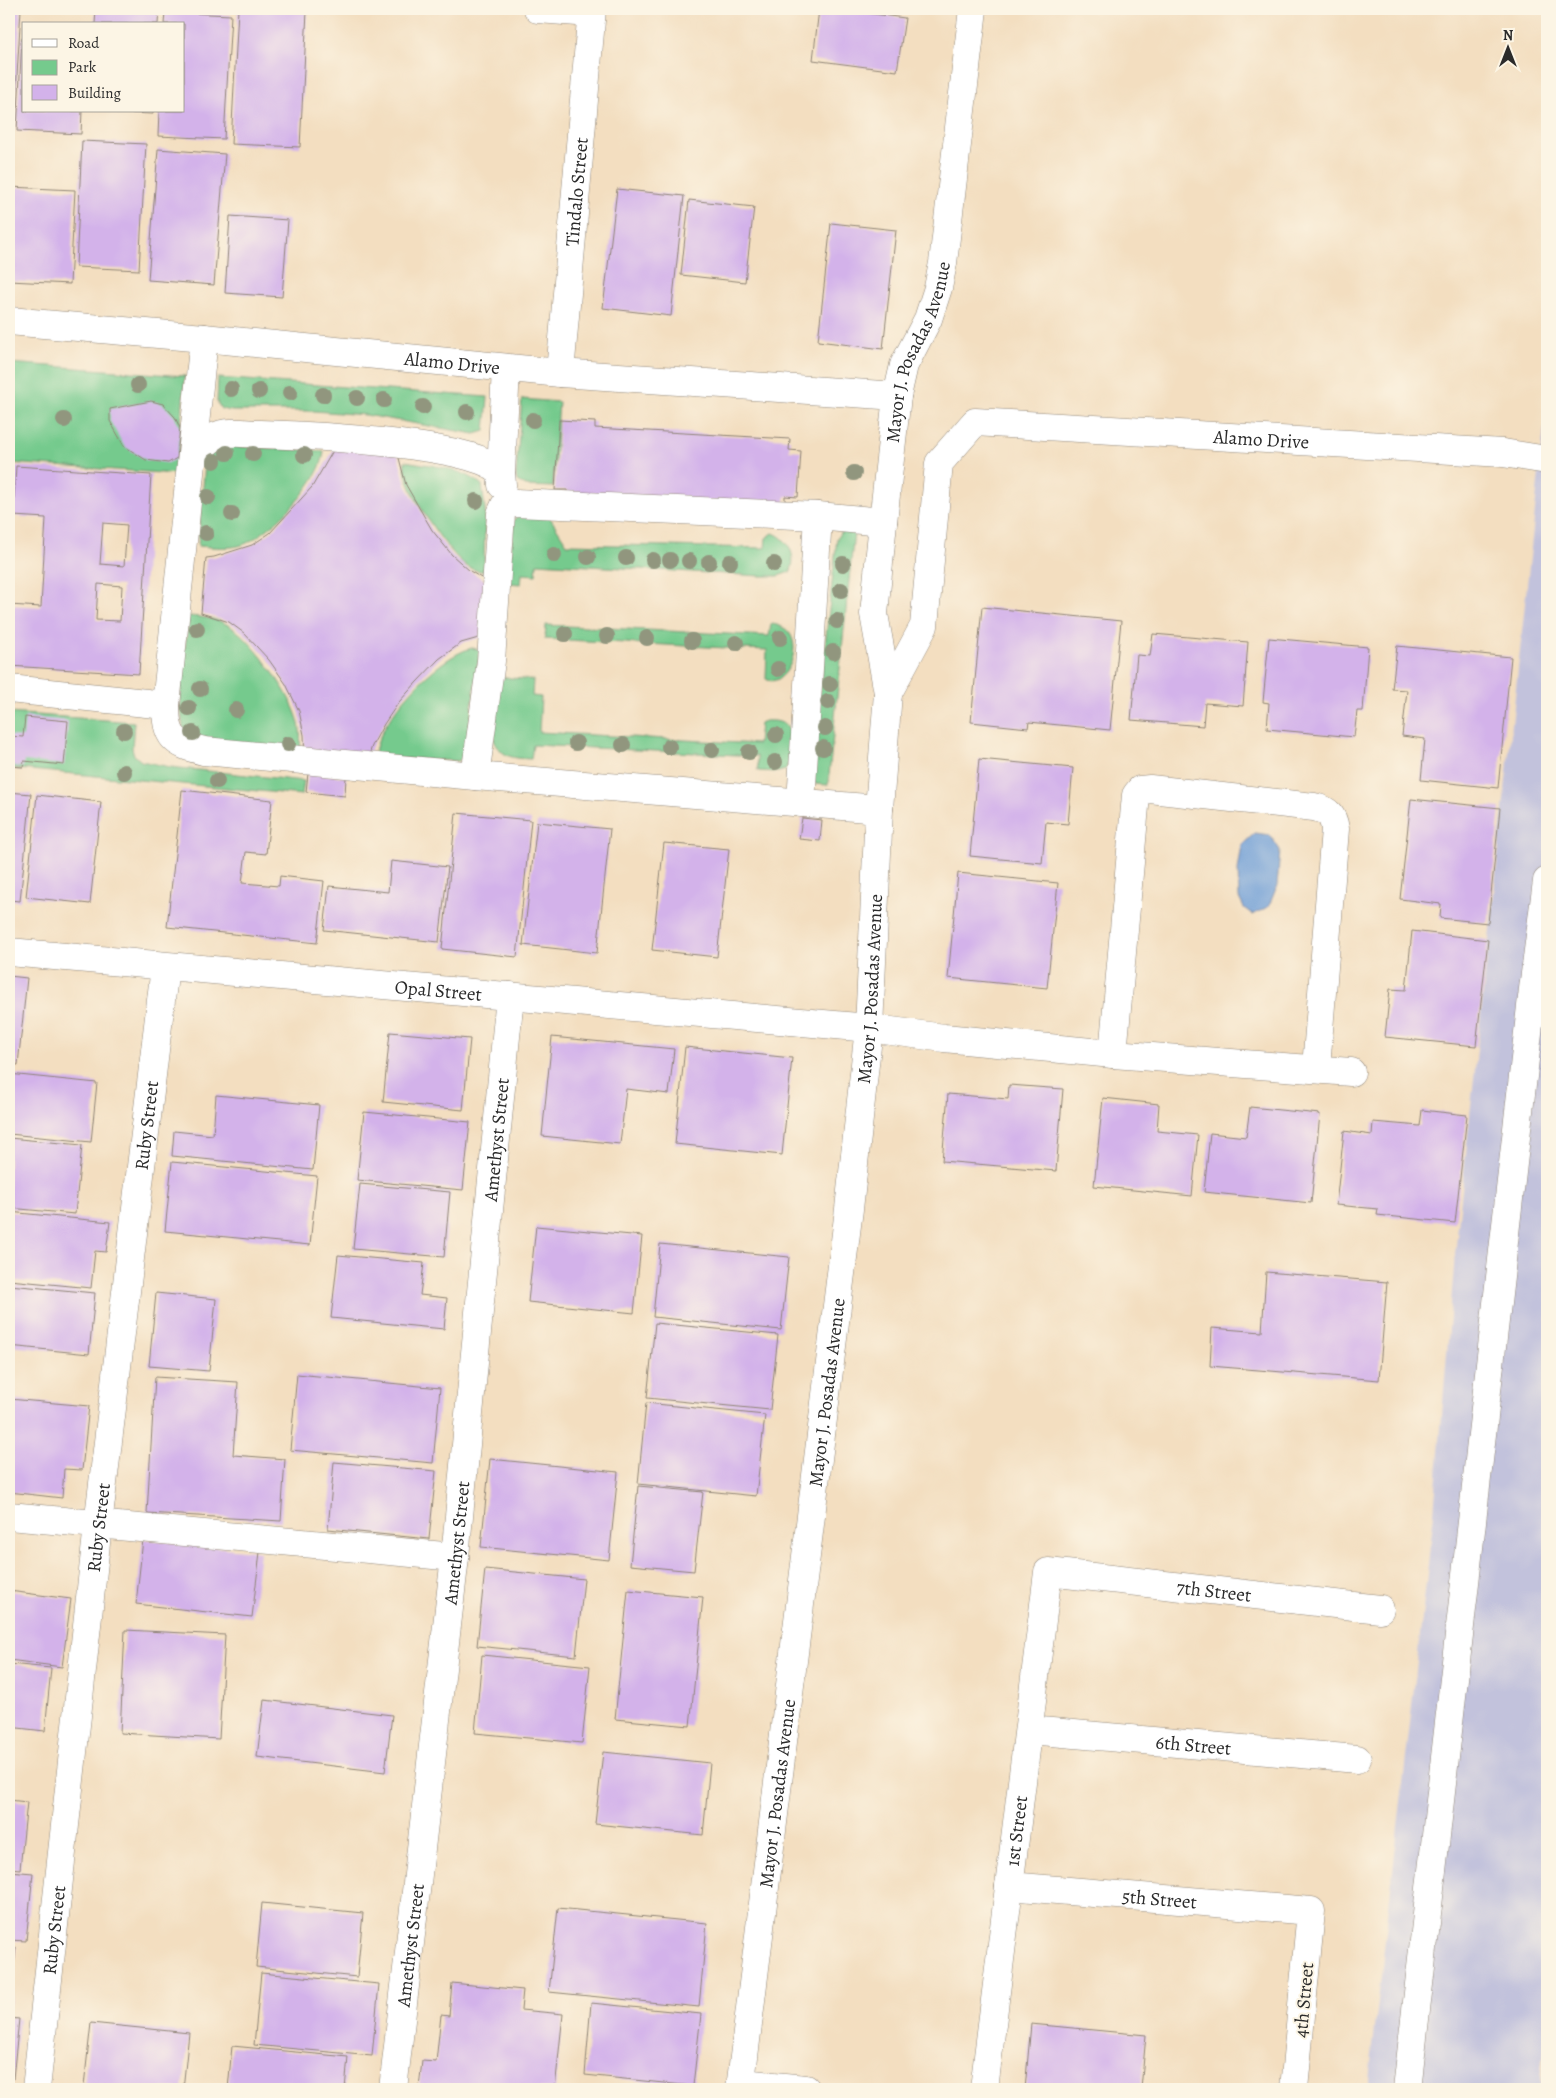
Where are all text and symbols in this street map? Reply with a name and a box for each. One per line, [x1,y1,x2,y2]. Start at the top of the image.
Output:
legend [22,22,185,112]
north arrow [1484,22,1534,72]
text: N [1503,26,1513,45]
text: Road [68,33,100,53]
text: Park [68,57,97,77]
text: Building [68,83,121,103]
street label: Tindalo Street [559,136,595,247]
street label: Mayor J. Posadas Avenue [880,259,957,444]
street label: Alamo Drive [402,346,501,381]
street label: Alamo Drive [1211,424,1310,456]
street label: Mayor J. Posadas Avenue [851,893,889,1085]
street label: Opal Street [394,974,483,1008]
street label: Amethyst Street [478,1077,516,1204]
street label: Ruby Street [129,1079,165,1171]
street label: Mayor J. Posadas Avenue [803,1297,852,1488]
street label: Amethyst Street [437,1480,476,1607]
street label: Ruby Street [81,1481,117,1573]
street label: 7th Street [1175,1574,1253,1609]
street label: Mayor J. Posadas Avenue [753,1697,802,1889]
street label: 6th Street [1154,1729,1232,1762]
street label: 1st Street [1000,1794,1034,1868]
street label: Amethyst Street [391,1882,431,2009]
street label: 5th Street [1121,1883,1198,1916]
street label: Ruby Street [37,1884,72,1976]
street label: 4th Street [1288,1961,1320,2039]

